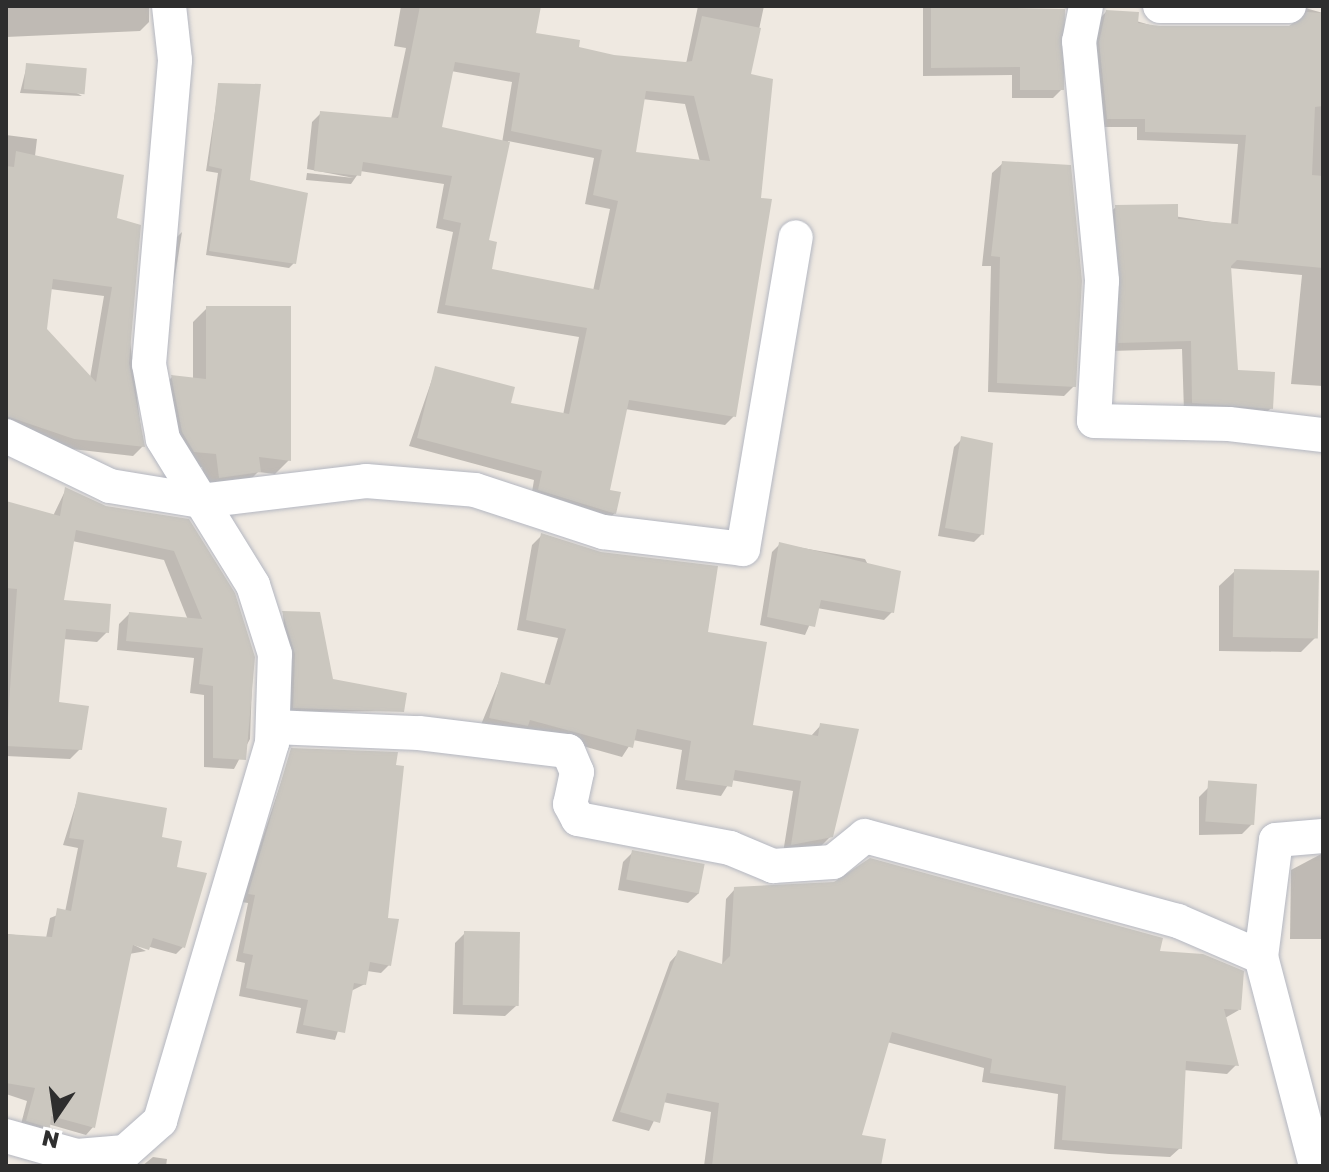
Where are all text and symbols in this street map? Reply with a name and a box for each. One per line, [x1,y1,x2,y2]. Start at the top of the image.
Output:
north arrow [16,1076,96,1156]
text: N [39,1125,62,1155]

